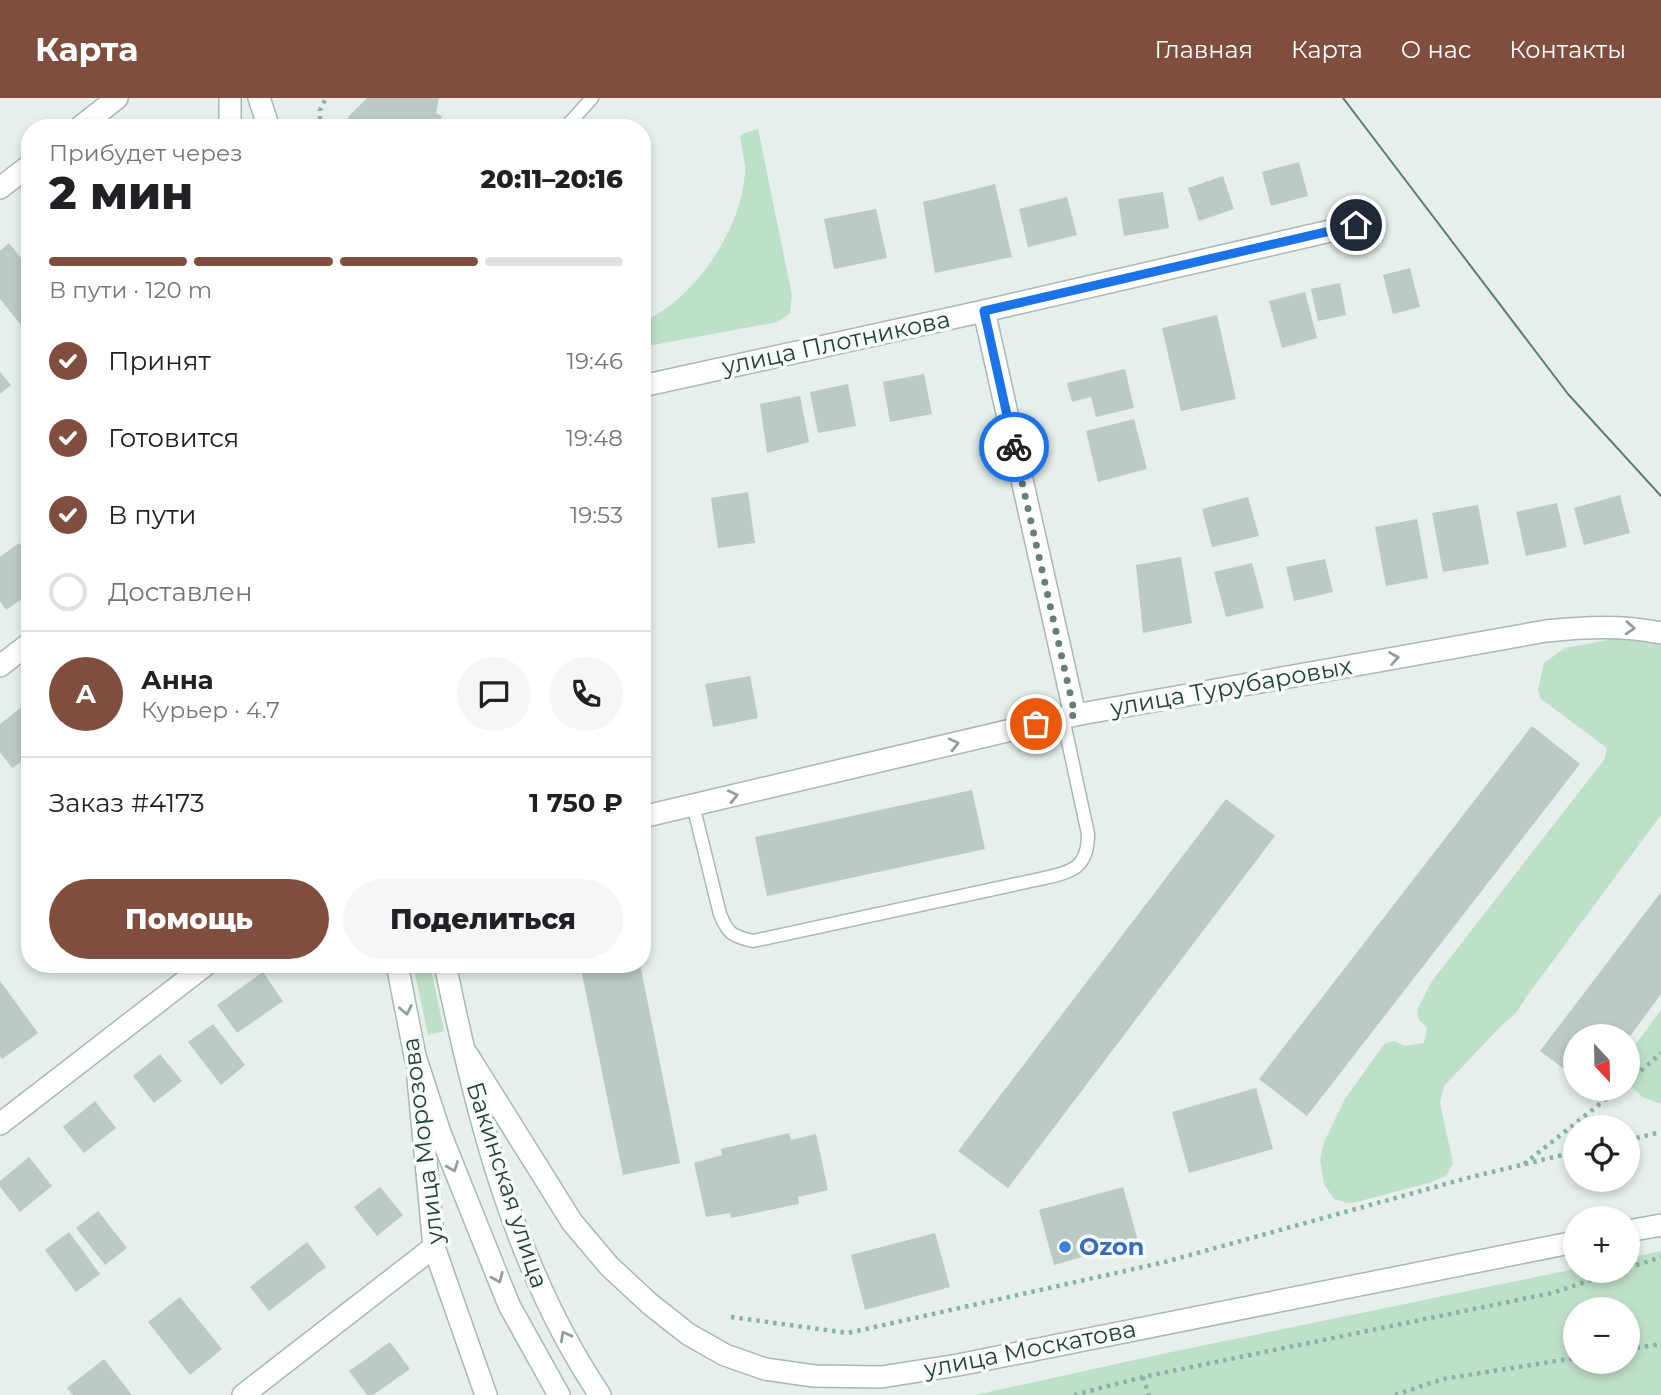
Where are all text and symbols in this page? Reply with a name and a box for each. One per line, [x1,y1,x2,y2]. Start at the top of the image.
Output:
text: Карта [35,29,138,69]
text: Главная [1155,35,1253,64]
text: Карта [1291,35,1363,64]
text: О нас [1401,35,1471,64]
text: Контакты [1509,35,1626,64]
text: Прибудет через [49,139,243,167]
text: 20:11–20:16 [481,163,623,195]
text: 2 мин [49,164,193,221]
pin [1326,195,1386,255]
icon: home [1337,206,1375,244]
text: В пути · 120 m [49,276,212,304]
street label: улица Плотникова [718,304,953,381]
icon: check [49,342,87,380]
text: Принят [108,345,211,377]
text: 19:46 [567,347,623,375]
courier [979,412,1049,482]
icon: check [49,419,87,457]
text: Готовится [108,422,239,454]
text: 19:48 [566,424,623,452]
icon: bike [995,428,1033,466]
icon: check [49,496,87,534]
text: В пути [108,499,197,531]
text: 19:53 [570,501,623,529]
text: Доставлен [108,576,253,608]
one-way arrow [1624,620,1635,635]
street label: улица Турубаровых [1107,651,1354,722]
one-way arrow [1388,651,1400,666]
button: chat [457,657,531,731]
button: phone [549,657,623,731]
text: Анна [141,664,214,696]
text: А [76,678,96,710]
pin [1006,694,1066,754]
text: Курьер · 4.7 [141,696,280,724]
icon: bag [1017,705,1055,743]
one-way arrow [948,738,960,752]
text: Заказ #4173 [49,787,205,819]
text: 1 750 ₽ [529,787,623,819]
one-way arrow [726,789,738,804]
button: Помощь [49,879,329,959]
button: Поделиться [343,879,623,959]
one-way arrow [398,1004,413,1016]
north arrow [1563,1024,1640,1101]
map controls [1563,1024,1640,1374]
street label: улица Морозова [395,1036,450,1247]
street label: Бакинская улица [460,1078,554,1292]
button: locate [1563,1115,1640,1192]
one-way arrow [445,1160,459,1172]
button: + [1563,1206,1640,1283]
place label: Ozon [1079,1232,1144,1261]
marker: Ozon [1057,1239,1073,1255]
one-way arrow [490,1271,504,1284]
button: − [1563,1297,1640,1374]
street label: улица Москатова [920,1314,1138,1383]
one-way arrow [560,1331,573,1343]

